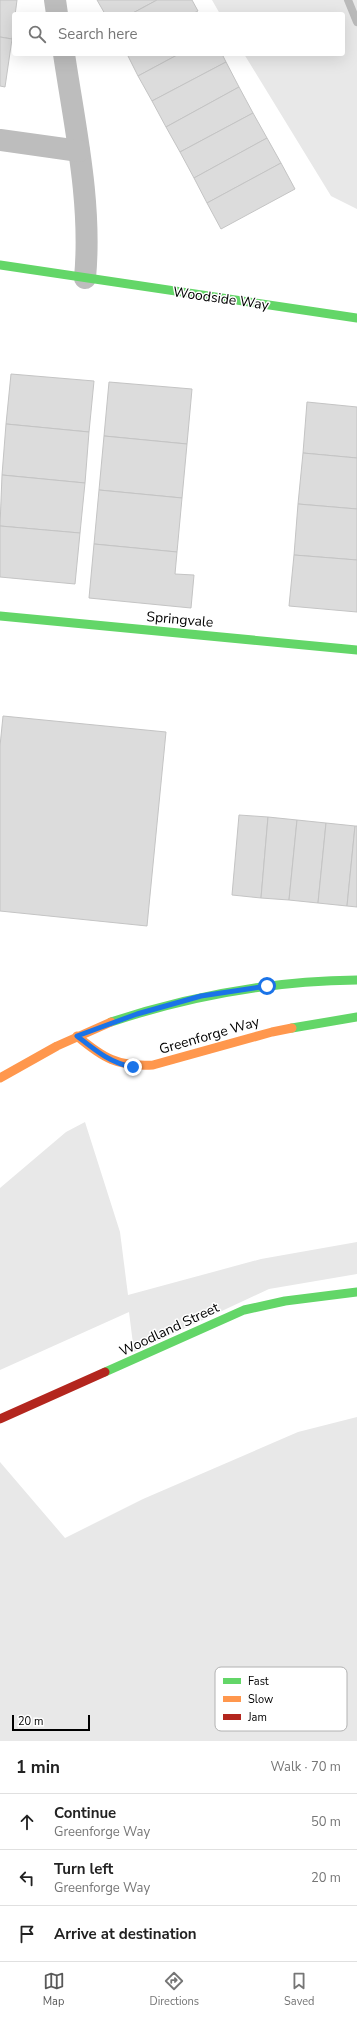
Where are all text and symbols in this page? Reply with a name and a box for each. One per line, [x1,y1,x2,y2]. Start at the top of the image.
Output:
search box [12,12,345,56]
icon: search [26,23,48,45]
text: Search here [58,24,138,44]
street label: Woodside Way [172,282,271,315]
street label: Springvale [146,607,214,632]
route start [258,977,276,995]
street label: Greenforge Way [157,1012,262,1059]
route end [124,1058,142,1076]
street label: Woodland Street [116,1298,222,1361]
legend [215,1667,347,1731]
text: Fast [248,1674,269,1689]
text: Slow [248,1692,273,1707]
text: Jam [247,1710,267,1725]
scale bar [12,1713,90,1732]
text: 20 m [18,1714,43,1729]
text: 1 min [16,1756,60,1779]
text: Walk · 70 m [270,1758,341,1776]
text: Continue [54,1803,116,1823]
icon: ahead [16,1811,38,1833]
text: 50 m [311,1813,341,1831]
text: Greenforge Way [54,1823,150,1841]
text: Turn left [54,1859,113,1879]
icon: left [16,1867,38,1889]
text: 20 m [311,1869,341,1887]
text: Greenforge Way [54,1879,150,1897]
icon: arrive [16,1923,38,1945]
text: Arrive at destination [54,1924,197,1944]
tab: Map [43,1970,65,2009]
tab: Directions [150,1970,199,2009]
tab: Saved [284,1970,314,2009]

